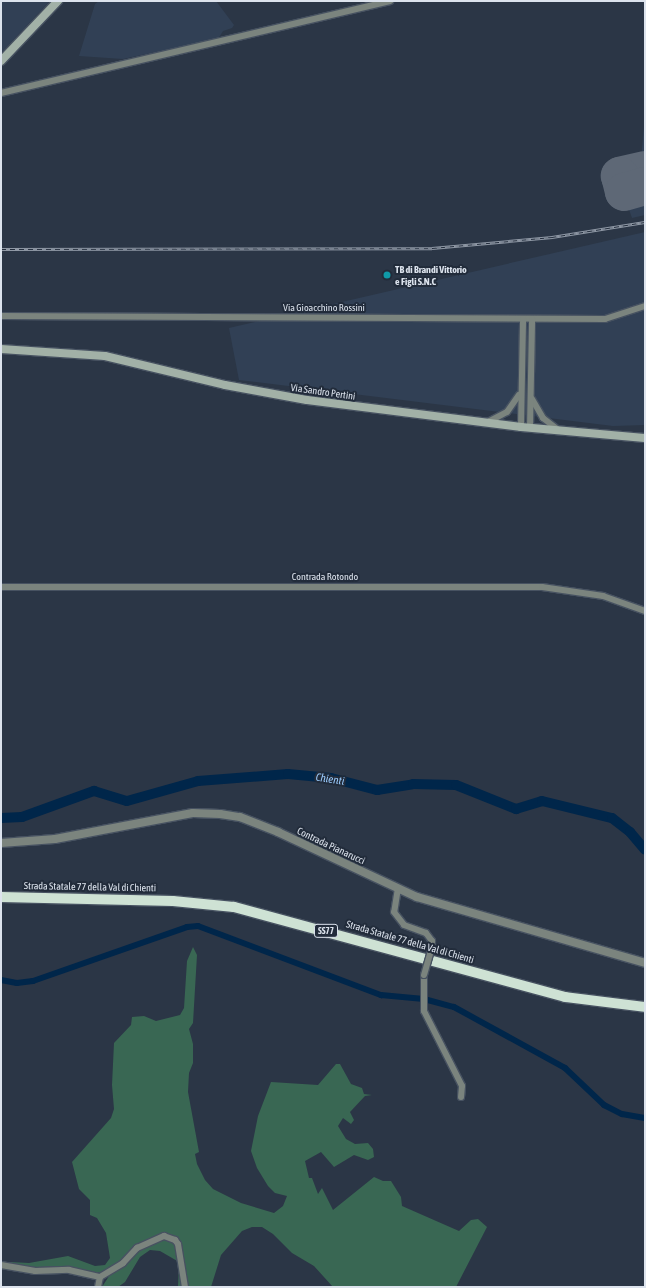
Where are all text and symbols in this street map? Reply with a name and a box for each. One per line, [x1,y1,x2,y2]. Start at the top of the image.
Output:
place label: TB di Brandi Vittorio e Figli S.N.C [395,263,467,286]
marker: TB di Brandi Vittorio e Figli S.N.C [382,270,392,280]
street label: Via Gioacchino Rossini [283,302,365,314]
street label: Via Sandro Pertini [290,382,356,402]
street label: Contrada Rotondo [292,571,358,583]
water label: Chienti [315,770,345,788]
street label: Contrada Pianarucci [295,825,367,867]
street label: Strada Statale 77 della Val di Chienti [24,880,156,894]
street label: Strada Statale 77 della Val di Chienti [345,918,475,966]
road number: SS77 [313,924,339,938]

